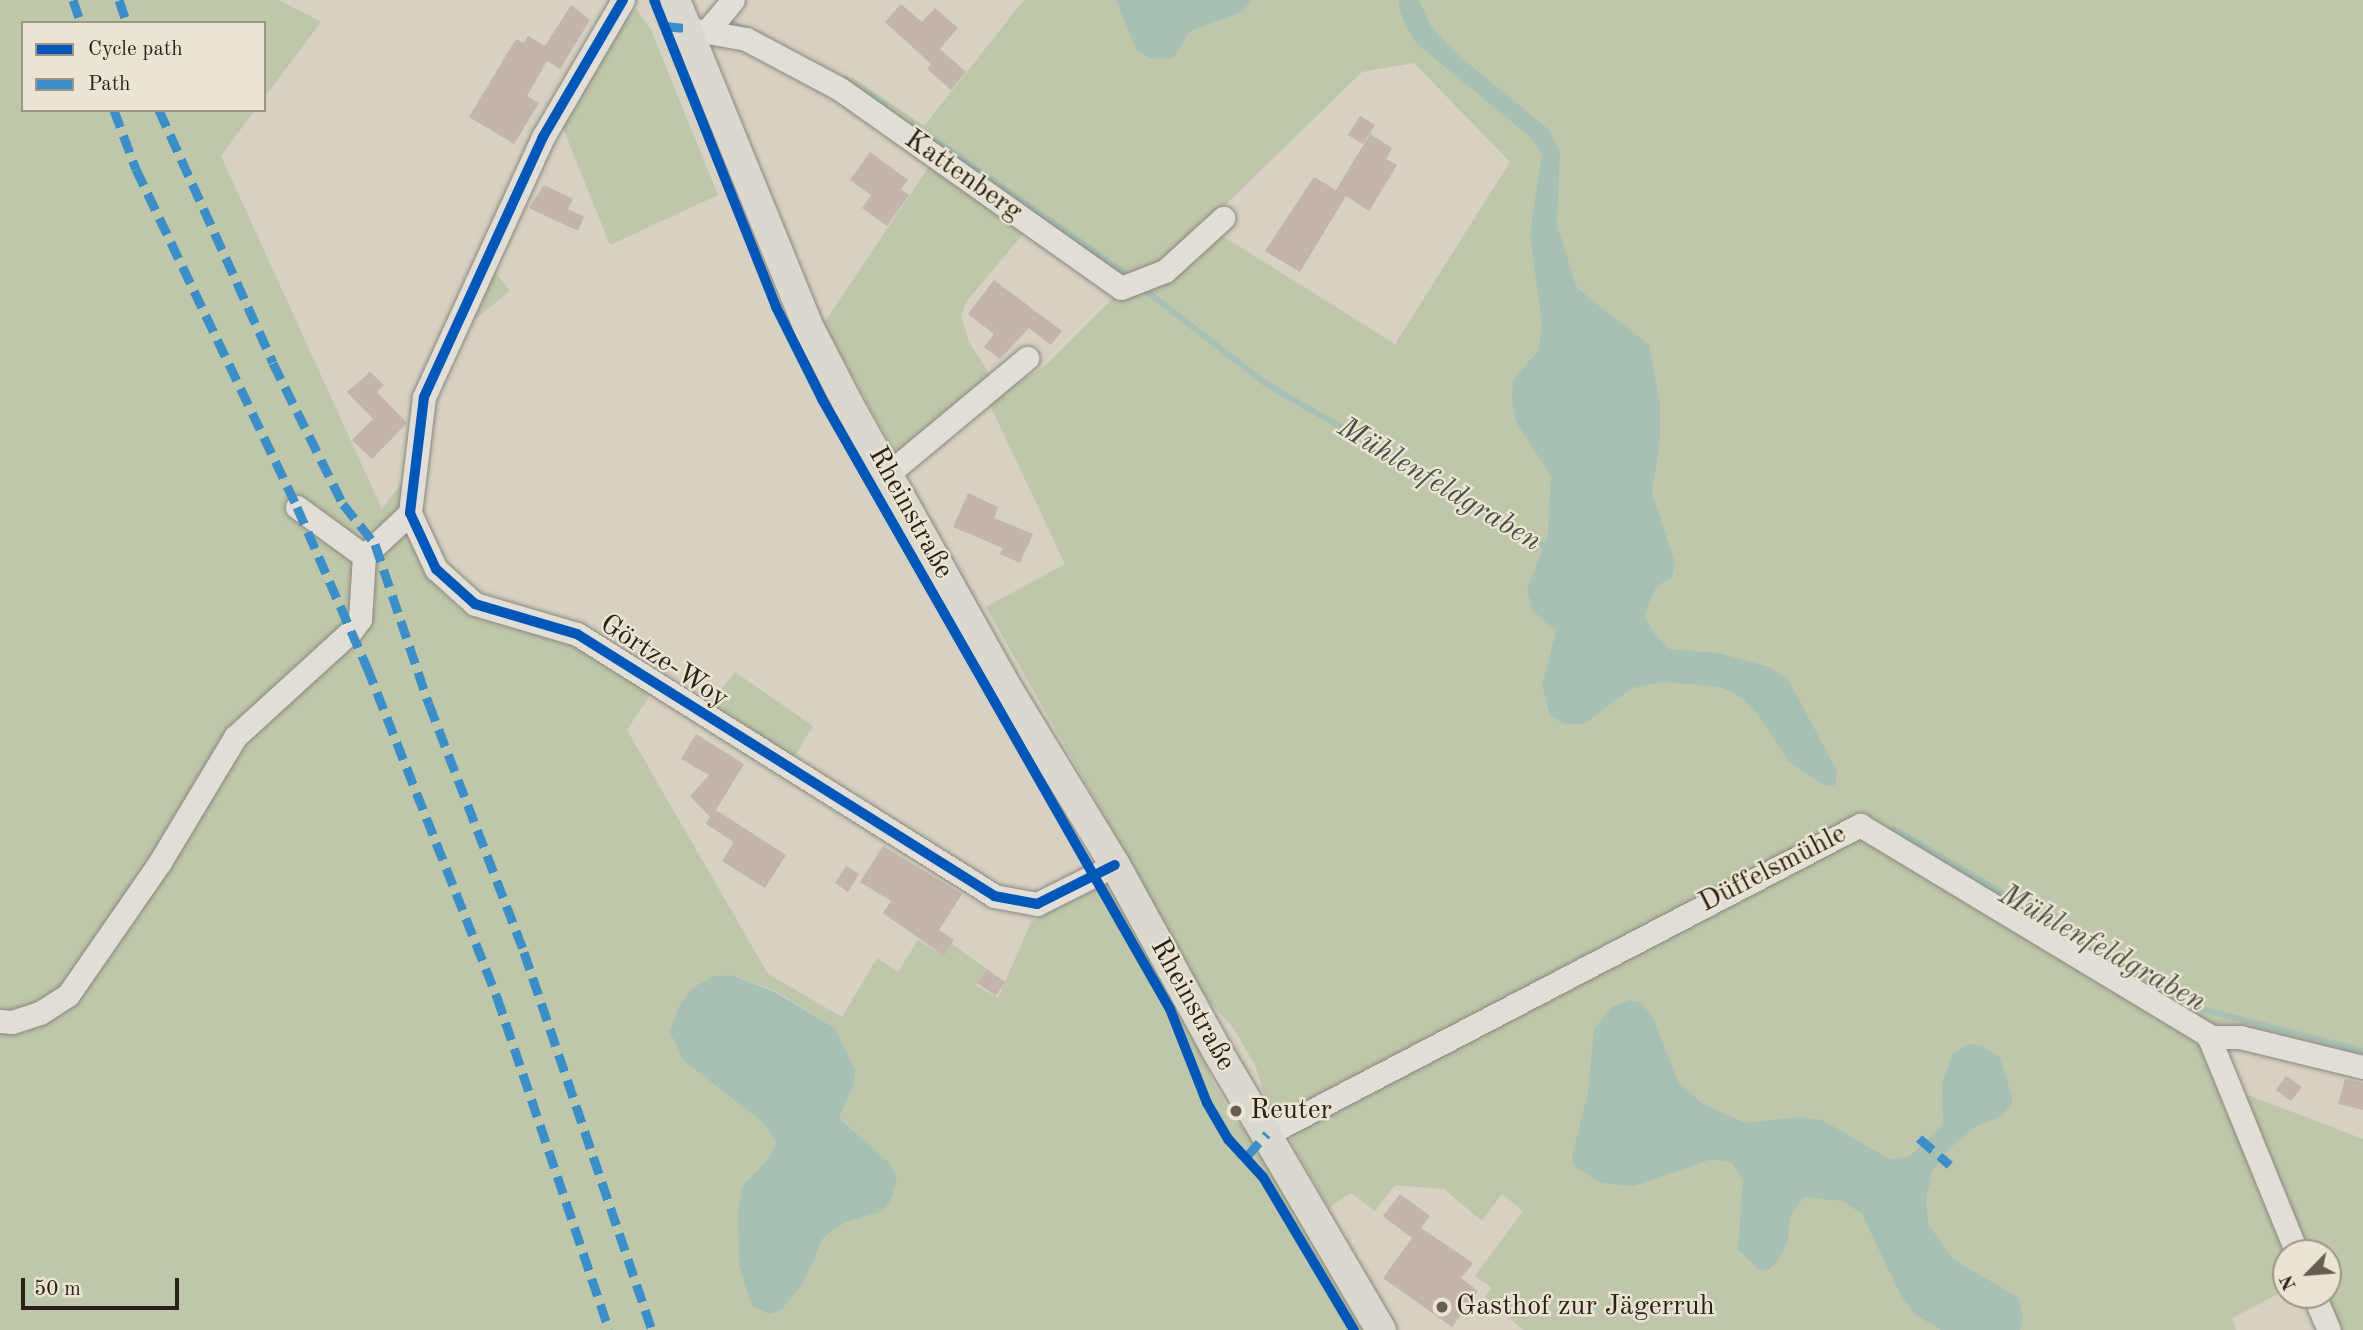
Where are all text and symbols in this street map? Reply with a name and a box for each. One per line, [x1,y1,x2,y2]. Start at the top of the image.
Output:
legend [21,21,266,112]
text: Cycle path [88,39,183,60]
text: Path [88,74,131,95]
street label: Kattenberg [897,123,1029,229]
water label: Mühlenfeldgraben [1331,410,1547,560]
street label: Rheinstraße [860,441,960,585]
street label: Görtze-Woy [593,608,735,716]
street label: Düffelsmühle [1694,818,1852,920]
water label: Mühlenfeldgraben [1992,877,2212,1021]
street label: Rheinstraße [1142,933,1242,1077]
place label: Reuter [1250,1094,1332,1128]
marker: Reuter [1228,1103,1244,1119]
north arrow [2272,1239,2342,1309]
scale bar [24,1264,182,1308]
text: N [2278,1272,2301,1293]
text: 50 m [34,1279,81,1300]
place label: Gasthof zur Jägerruh [1456,1290,1715,1324]
marker: Gasthof zur Jägerruh [1434,1299,1450,1315]

